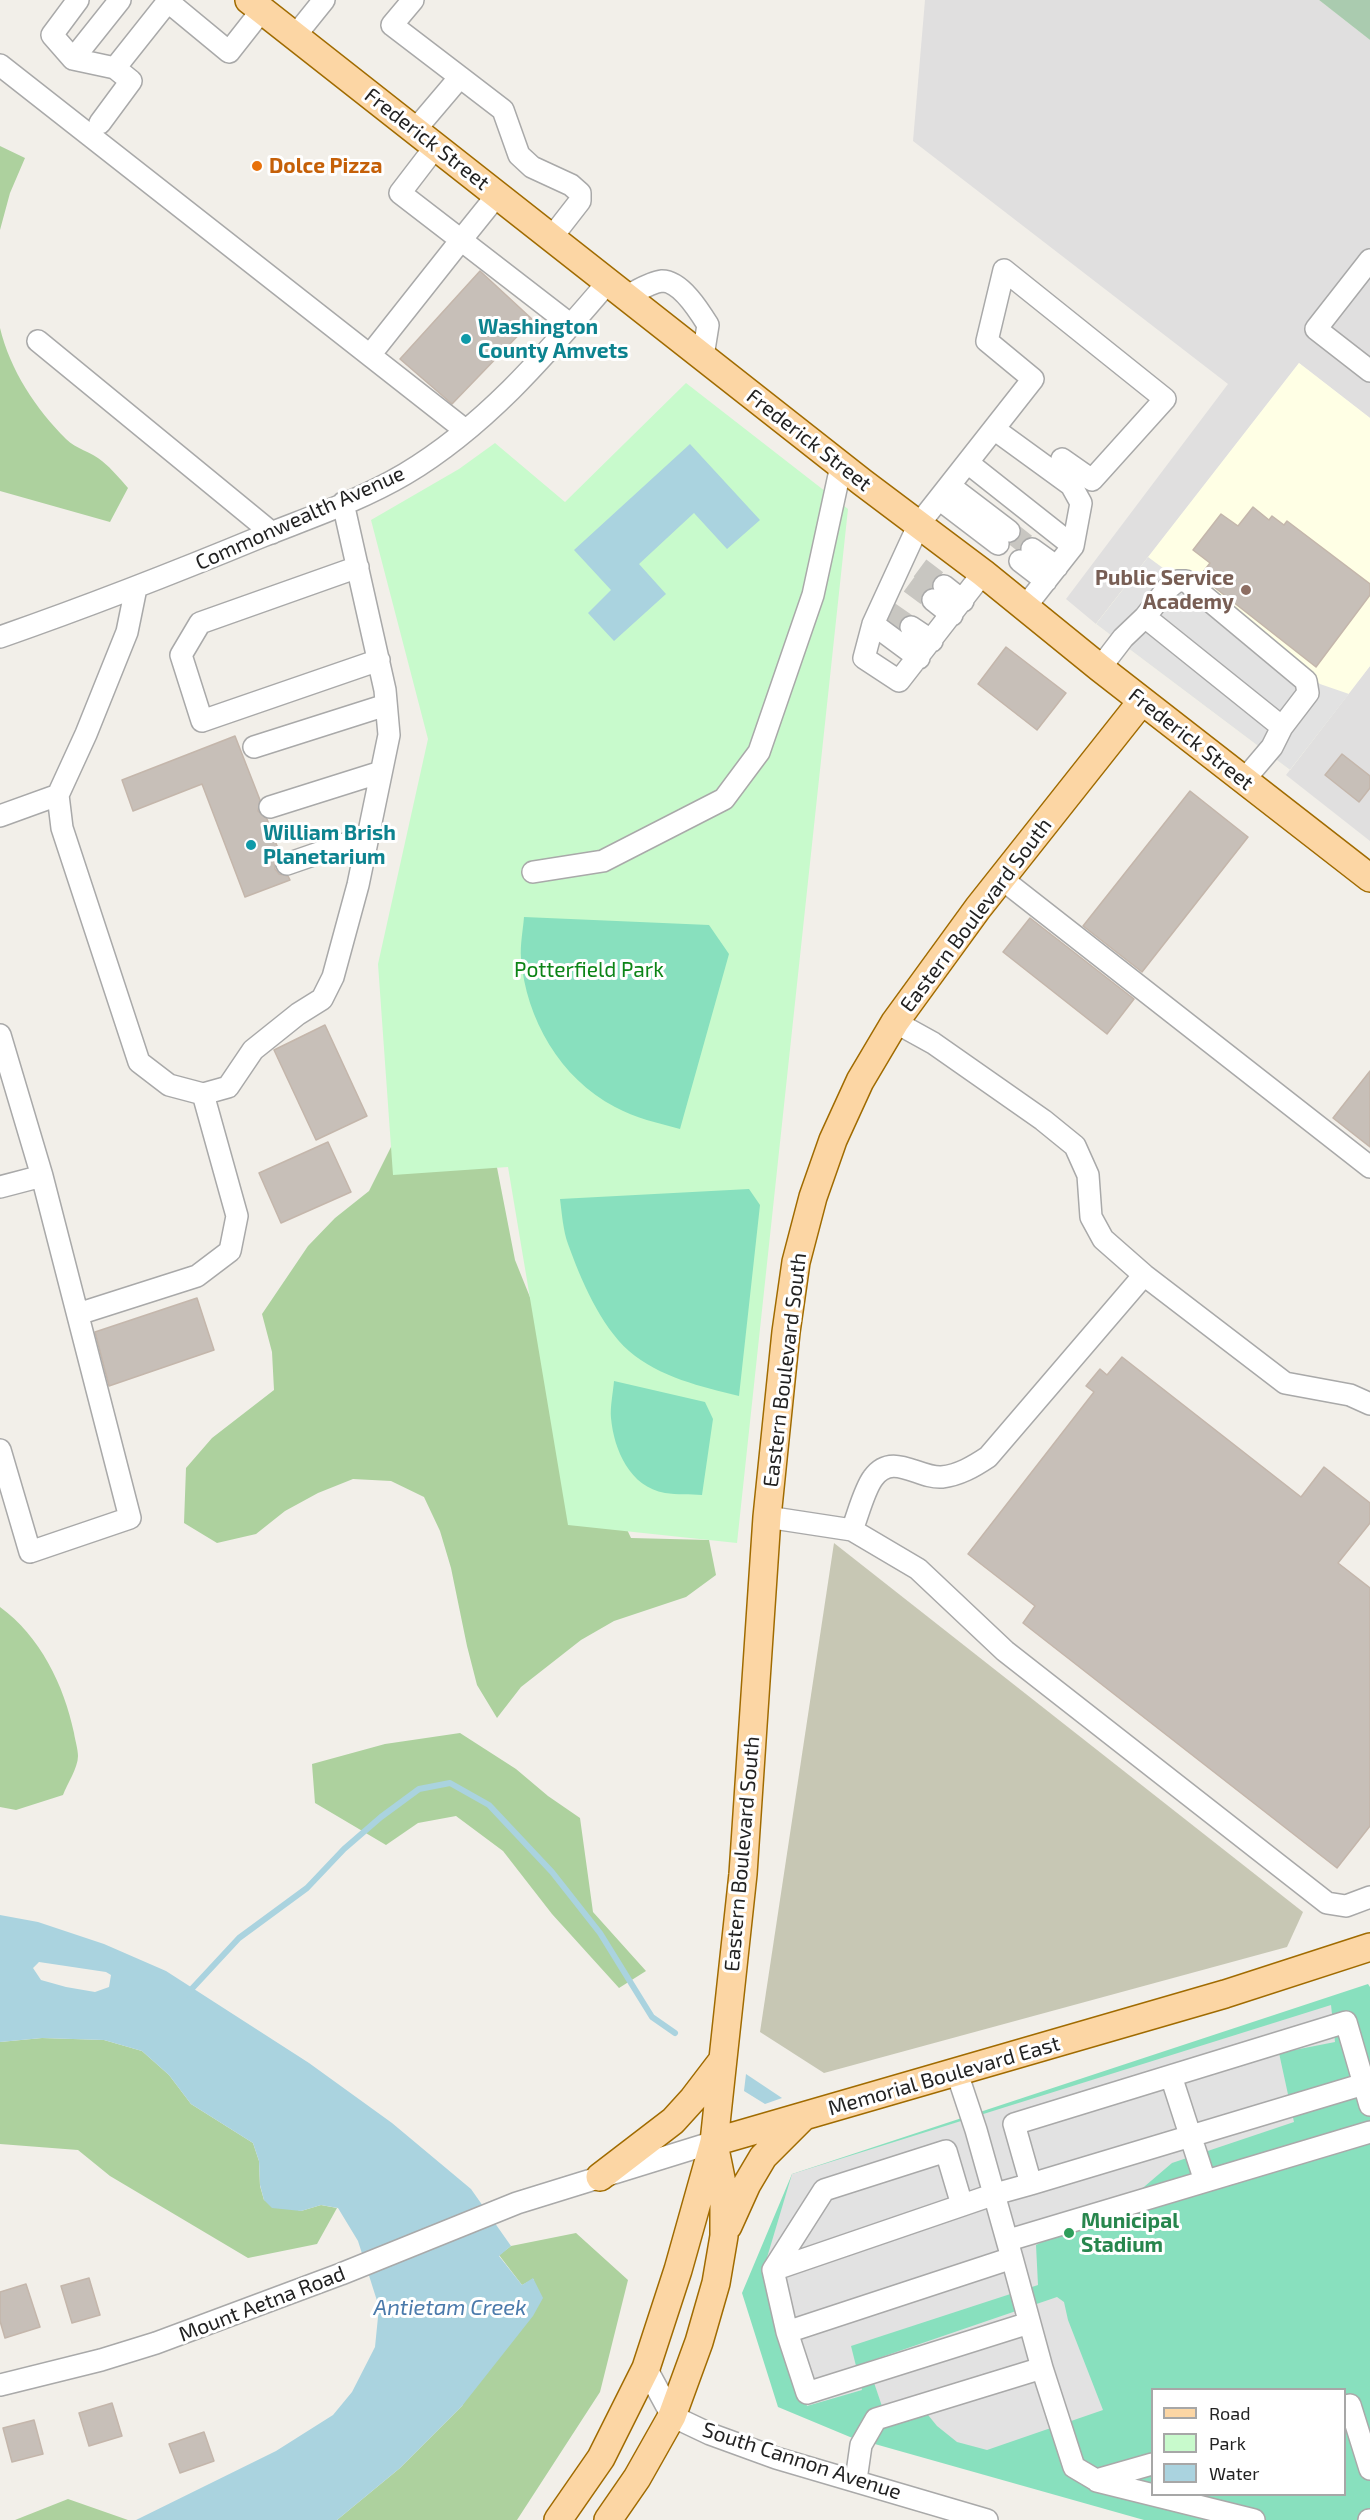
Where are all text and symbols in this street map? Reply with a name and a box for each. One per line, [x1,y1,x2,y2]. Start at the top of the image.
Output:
street label: Frederick Street [360,82,494,196]
place label: Dolce Pizza [269,153,382,179]
marker: Dolce Pizza [250,159,264,173]
place label: Washington County Amvets [478,314,628,364]
marker: Washington County Amvets [459,332,473,346]
street label: Frederick Street [742,383,876,497]
street label: Commonwealth Avenue [192,460,408,576]
place label: Public Service Academy [1095,565,1234,615]
marker: Public Service Academy [1239,583,1253,597]
street label: Frederick Street [1124,682,1258,796]
street label: Eastern Boulevard South [895,813,1057,1017]
place label: William Brish Planetarium [263,820,396,870]
marker: William Brish Planetarium [244,838,258,852]
park label: Potterfield Park [514,957,664,983]
street label: Eastern Boulevard South [758,1251,812,1489]
street label: Eastern Boulevard South [719,1735,765,1973]
street label: Memorial Boulevard East [825,2031,1063,2121]
place label: Municipal Stadium [1081,2208,1179,2258]
marker: Municipal Stadium [1062,2226,1076,2240]
street label: Mount Aetna Road [175,2261,349,2347]
water label: Antietam Creek [374,2295,526,2321]
legend [1151,2388,1346,2496]
text: Road [1209,2402,1250,2424]
street label: South Cannon Avenue [699,2417,905,2505]
text: Park [1209,2432,1246,2454]
text: Water [1209,2462,1259,2484]

